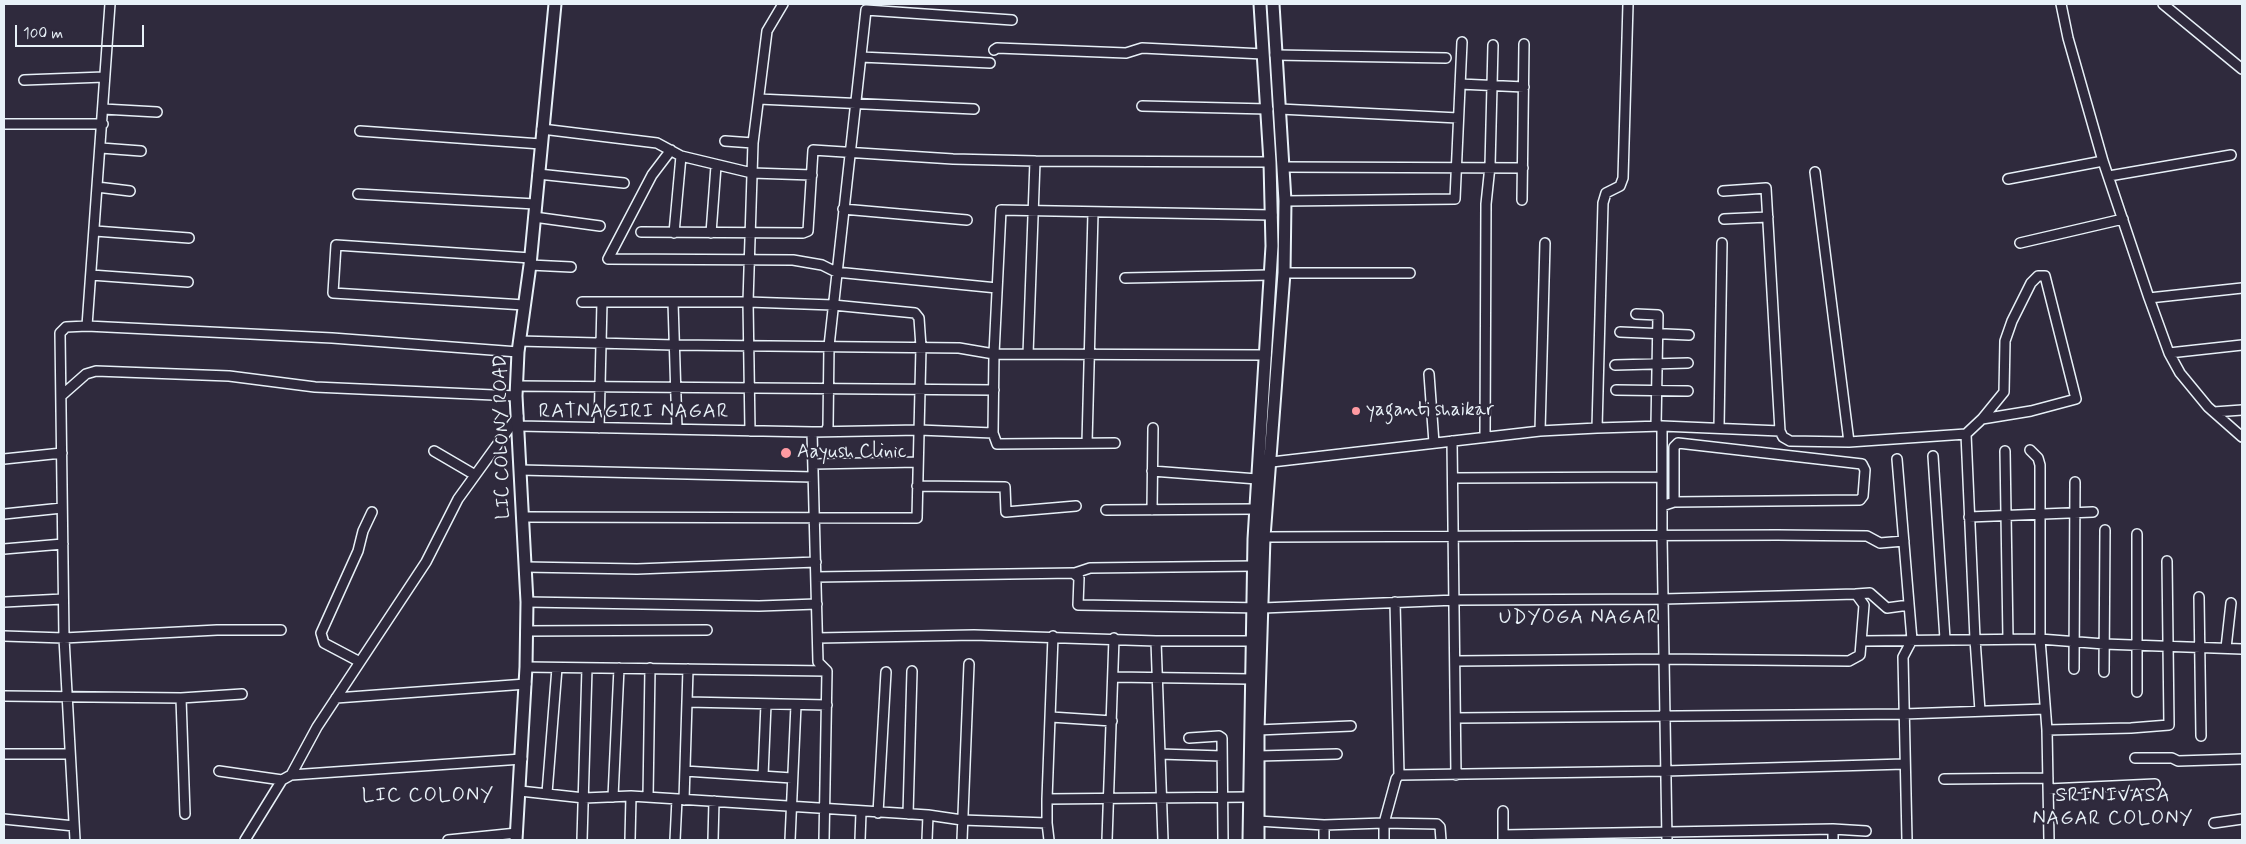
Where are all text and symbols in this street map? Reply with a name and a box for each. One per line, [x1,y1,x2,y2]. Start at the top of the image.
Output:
scale bar [18,15,146,47]
text: 100 m [23,24,63,44]
street label: LIC COLONY ROAD [490,355,516,519]
place label: yaganti shaikar [1366,400,1494,422]
district label: RATNAGIRI NAGAR [537,401,731,425]
marker: yaganti shaikar [1350,405,1362,417]
place label: Aayush Clinic [797,442,906,464]
marker: Aayush Clinic [779,446,793,460]
district label: UDYOGA NAGAR [1497,607,1661,631]
district label: LIC COLONY [363,785,493,809]
district label: SRINIVASA NAGAR COLONY [2032,785,2194,832]

